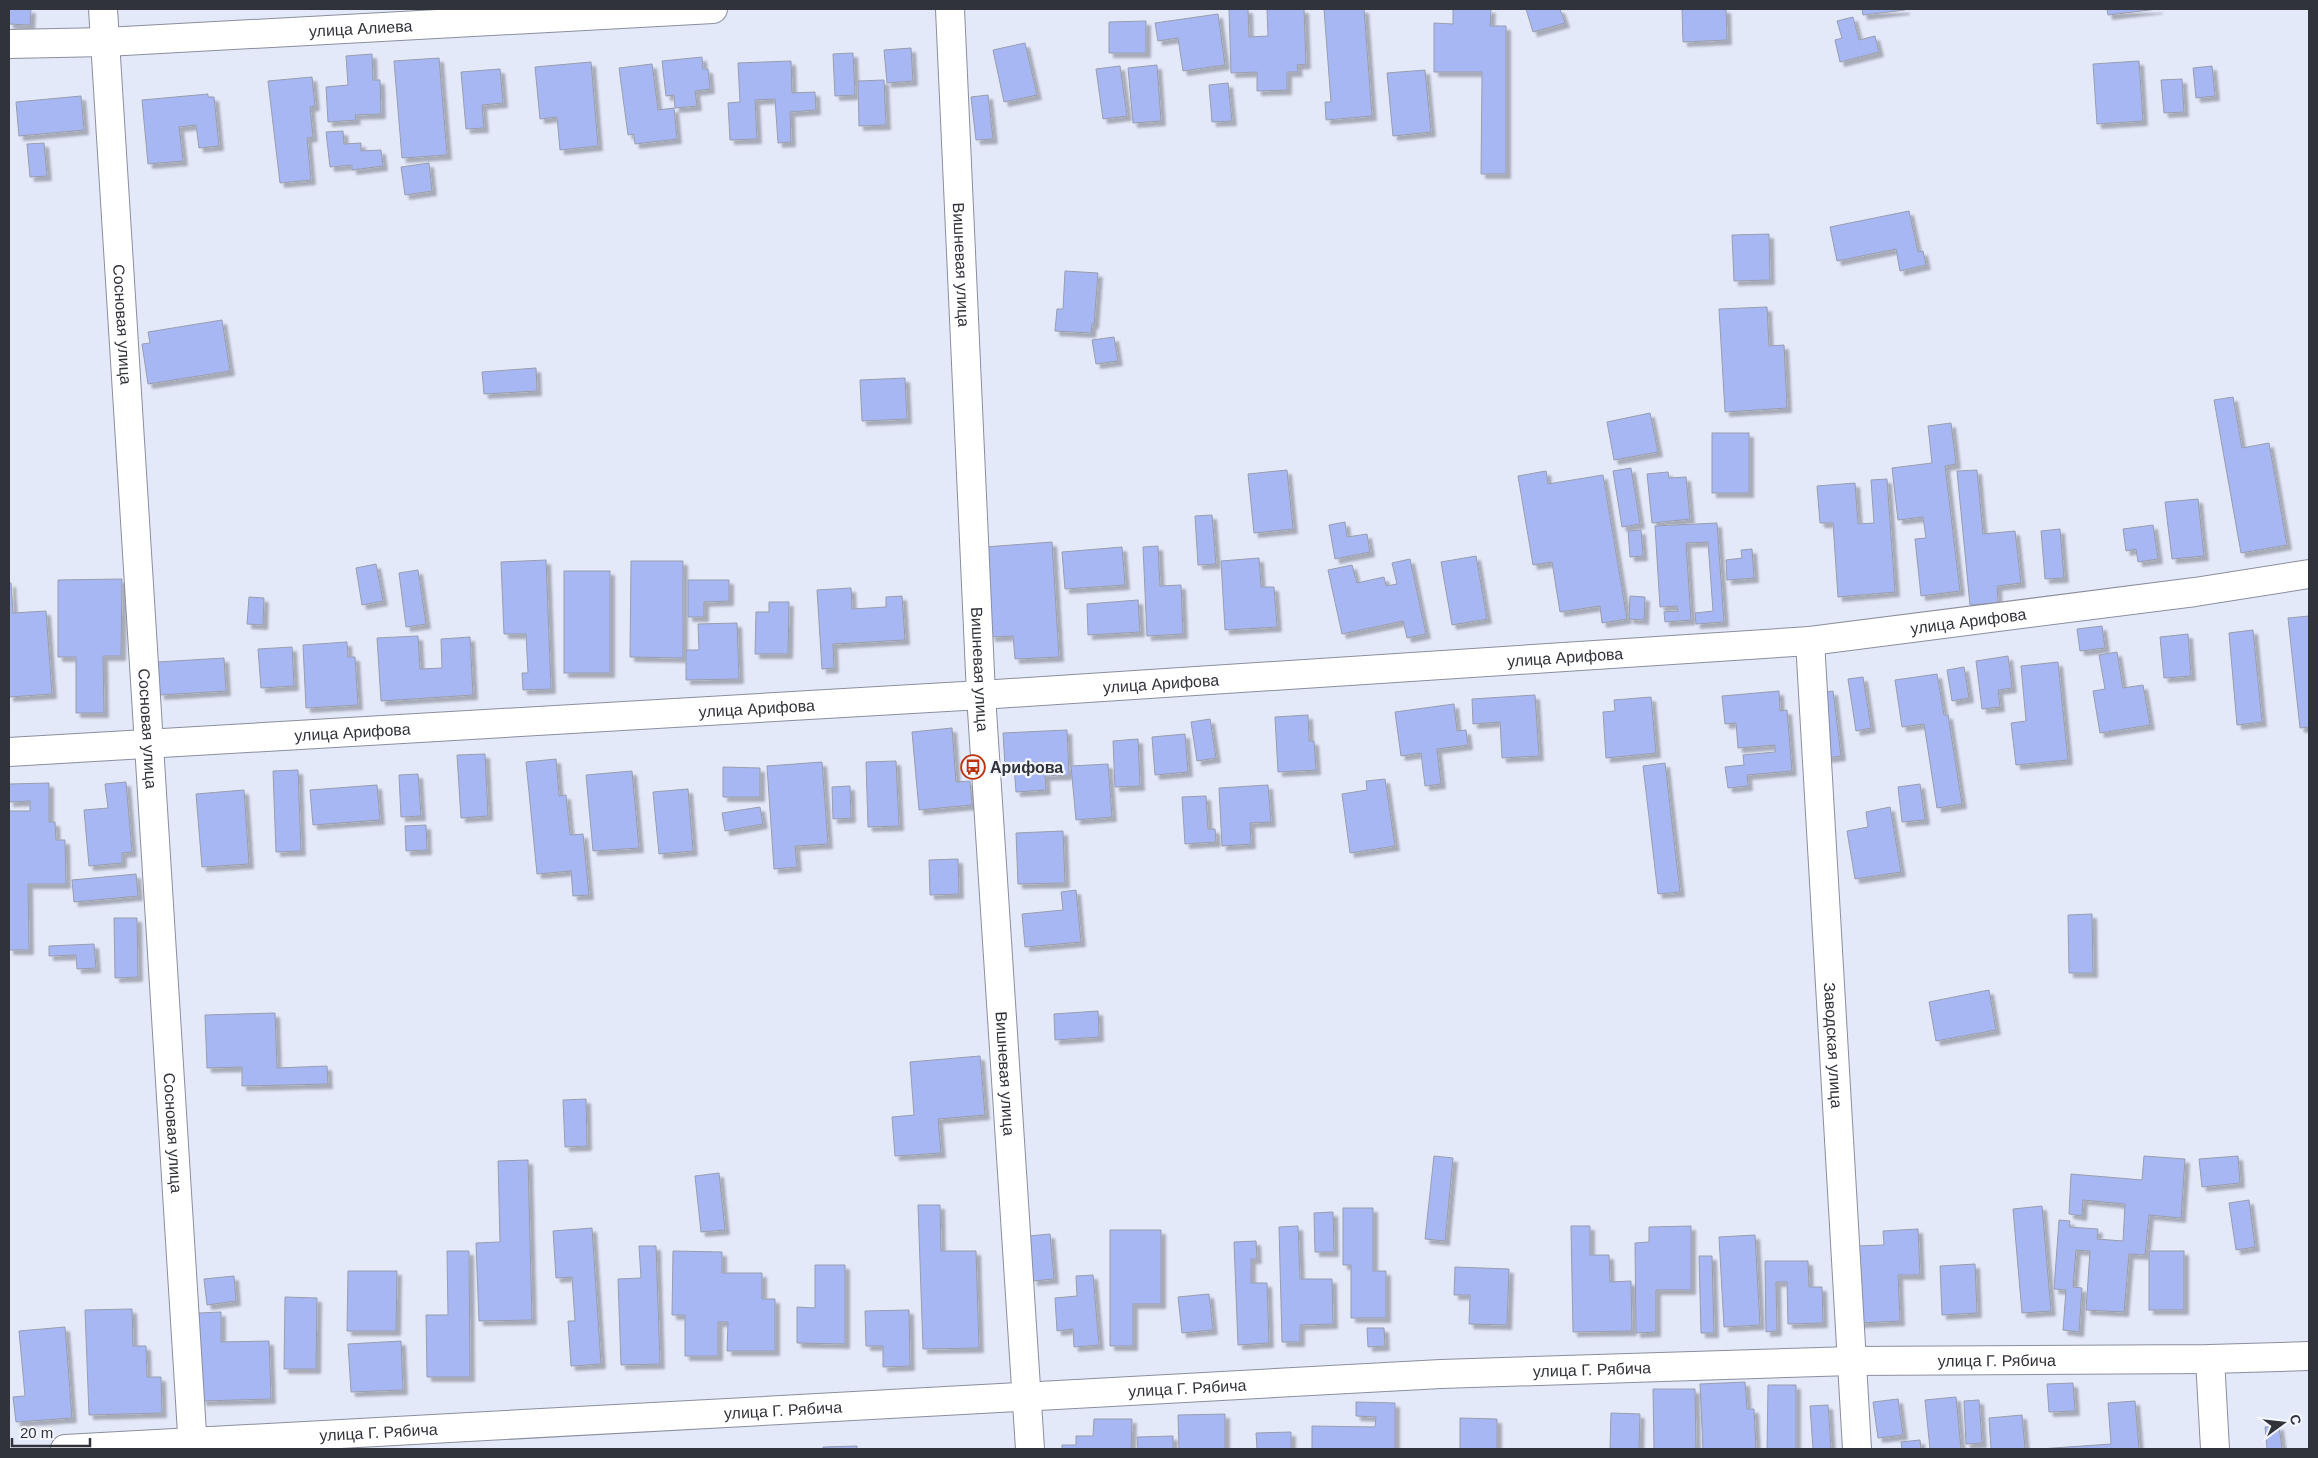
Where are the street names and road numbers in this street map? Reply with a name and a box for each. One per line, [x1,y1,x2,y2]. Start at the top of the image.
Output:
street label: улица Алиева [308,17,413,39]
street label: Вишневая улица [950,202,973,327]
street label: Сосновая улица [110,264,135,385]
street label: улица Арифова [1910,605,2027,637]
street label: Вишневая улица [969,607,992,732]
street label: улица Арифова [1507,645,1624,669]
street label: Сосновая улица [136,668,160,789]
street label: улица Арифова [1102,671,1220,696]
street label: улица Арифова [698,696,815,720]
street label: улица Арифова [294,720,411,744]
street label: Заводская улица [1821,982,1846,1109]
street label: Вишневая улица [993,1011,1018,1136]
street label: Сосновая улица [161,1072,185,1194]
street label: улица Г. Рябича [1938,1351,2056,1369]
street label: улица Г. Рябича [1533,1359,1651,1380]
street label: улица Г. Рябича [1128,1376,1247,1400]
street label: улица Г. Рябича [723,1398,843,1422]
street label: улица Г. Рябича [319,1420,438,1444]

